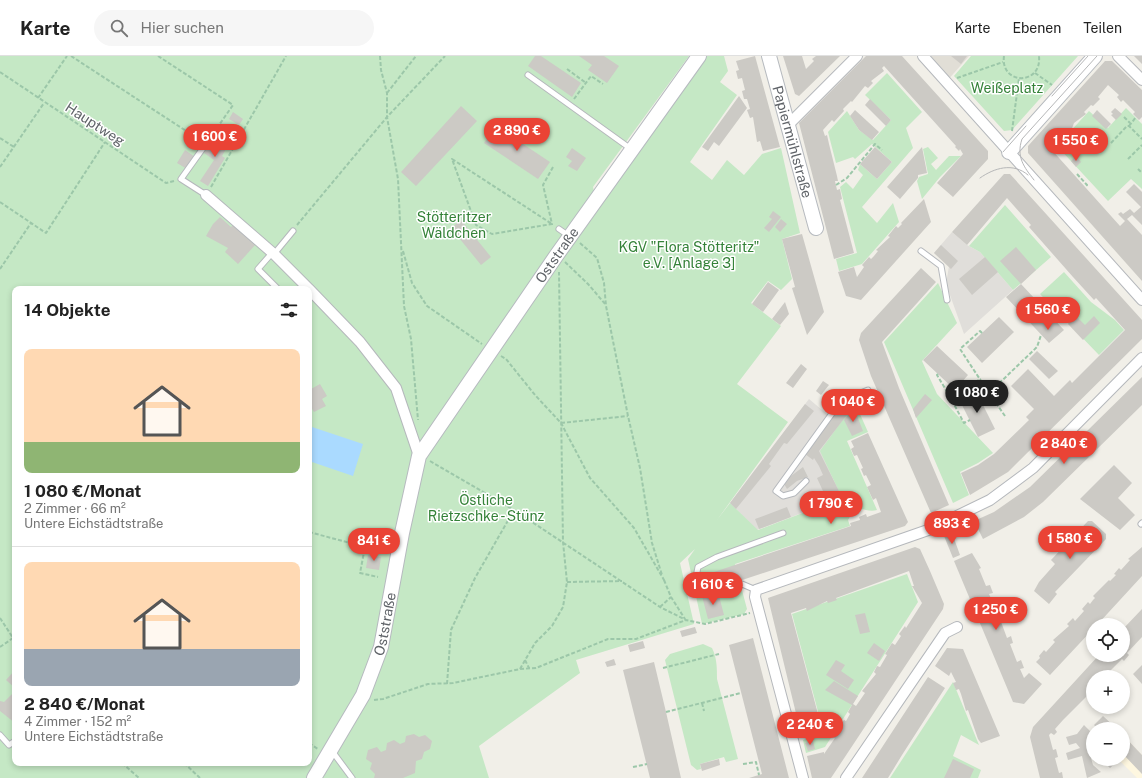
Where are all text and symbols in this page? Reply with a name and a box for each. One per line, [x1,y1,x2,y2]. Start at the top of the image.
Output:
search box [94,10,374,46]
text: Karte [20,17,70,39]
icon: search [108,17,130,39]
text: Hier suchen [140,19,224,36]
text: Karte [955,20,990,36]
text: Ebenen [1012,20,1061,36]
text: Teilen [1083,20,1122,36]
park label: Weißeplatz [971,80,1044,96]
street label: Papiermühlstraße [769,84,815,200]
street label: Hauptweg [62,99,128,149]
pin: 2 890 € [480,118,554,152]
text: 2 890 € [493,123,541,138]
pin: 1 600 € [178,124,252,158]
pin: 1 550 € [1039,128,1113,162]
text: 1 600 € [192,129,238,144]
text: 1 550 € [1053,133,1099,148]
park label: Stötteritzer Wäldchen [417,209,491,241]
street label: Oststraße [532,224,582,286]
park label: KGV "Flora Stötteritz" e.V. [Anlage 3] [618,239,760,271]
pin: 1 560 € [1011,297,1085,331]
icon: filters [278,299,300,321]
text: 14 Objekte [24,300,110,320]
text: 1 560 € [1025,302,1071,317]
icon: home [126,375,198,447]
pin: 1 080 € [940,380,1014,414]
text: 1 080 € [954,385,1000,400]
pin: 1 040 € [816,389,890,423]
text: 1 040 € [830,394,876,409]
pin: 2 840 € [1027,431,1101,465]
text: 2 840 € [1040,436,1088,451]
text: 1 080 €/Monat [24,481,141,501]
park label: Östliche Rietzschke - Stünz [428,490,544,524]
pin: 1 790 € [794,491,868,525]
text: 1 790 € [809,496,853,511]
text: 2 Zimmer · 66 m² [24,501,126,516]
pin: 893 € [924,511,980,545]
text: Untere Eichstädtstraße [24,516,164,531]
text: 893 € [933,516,971,531]
pin: 1 580 € [1033,526,1107,560]
pin: 841 € [346,528,402,562]
text: 1 580 € [1047,531,1093,546]
text: 841 € [357,533,391,548]
pin: 1 610 € [676,572,750,606]
text: 1 610 € [692,577,734,592]
icon: home [126,588,198,660]
street label: Oststraße [370,591,399,658]
pin: 1 250 € [959,597,1033,631]
text: 1 250 € [973,602,1019,617]
map controls [1086,618,1130,766]
button: locate [1086,618,1130,662]
button: + [1086,670,1130,714]
text: 2 840 €/Monat [24,694,145,714]
pin: 2 240 € [773,712,847,746]
text: 4 Zimmer · 152 m² [24,714,131,729]
text: 2 240 € [786,717,834,732]
button: − [1086,722,1130,766]
text: Untere Eichstädtstraße [24,729,164,744]

